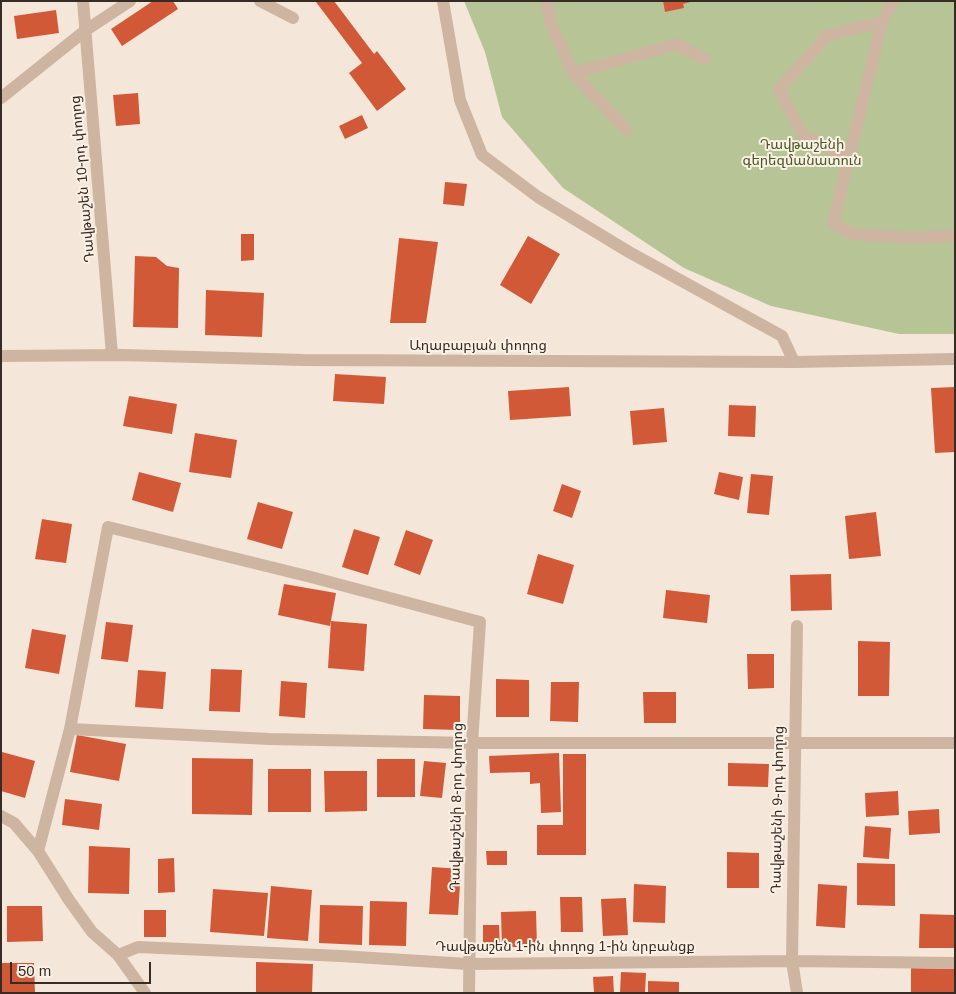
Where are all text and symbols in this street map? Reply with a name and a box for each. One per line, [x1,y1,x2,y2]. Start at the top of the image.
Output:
street label: Դավթաշեն 10-րդ փողոց [67,95,99,263]
park label: Դավթաշենի գերեզմանատուն [742,137,862,170]
street label: Աղաբաբյան փողոց [409,338,547,354]
street label: Դավթաշենի 8-րդ փողոց [447,723,467,891]
street label: Դավթաշենի 9-րդ փողոց [768,726,788,894]
street label: Դավթաշեն 1-ին փողոց 1-ին նրբանցք [435,939,695,955]
scale bar [12,952,154,984]
text: 50 m [18,962,51,979]

